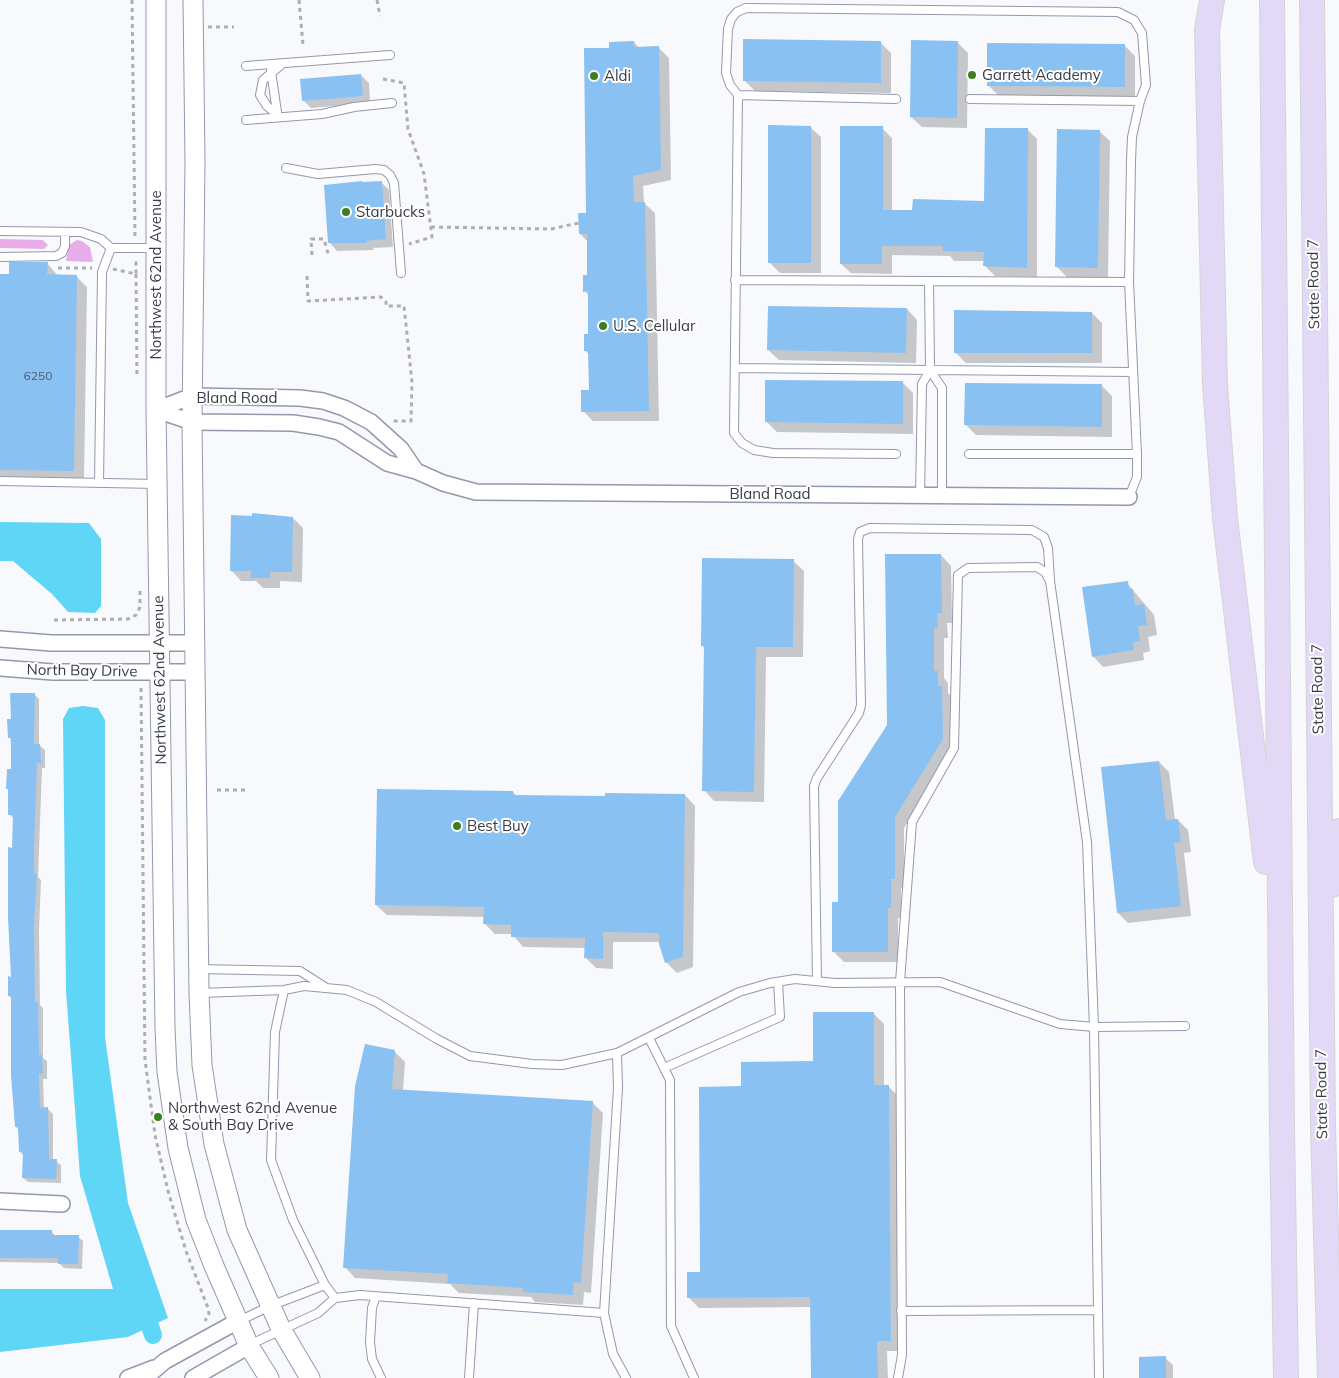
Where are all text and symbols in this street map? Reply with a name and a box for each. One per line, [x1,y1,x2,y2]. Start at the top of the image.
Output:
place label: Garrett Academy [982,66,1101,84]
place label: Aldi [604,67,631,85]
marker: Garrett Academy [966,69,978,81]
marker: Aldi [588,70,600,82]
street label: Northwest 62nd Avenue [147,190,165,360]
place label: Starbucks [356,203,425,221]
marker: Starbucks [340,206,352,218]
street label: State Road 7 [1304,239,1324,329]
place label: U.S. Cellular [613,317,695,335]
marker: U.S. Cellular [597,320,609,332]
house number: 6250 [24,369,52,383]
street label: Bland Road [196,389,278,407]
street label: Bland Road [729,485,811,503]
street label: Northwest 62nd Avenue [150,595,170,765]
street label: State Road 7 [1308,644,1328,734]
street label: North Bay Drive [26,661,138,681]
place label: Best Buy [467,817,529,835]
marker: Best Buy [451,820,463,832]
street label: State Road 7 [1312,1049,1332,1139]
place label: Northwest 62nd Avenue & South Bay Drive [168,1099,337,1134]
marker: Northwest 62nd Avenue & South Bay Drive [152,1111,164,1123]

